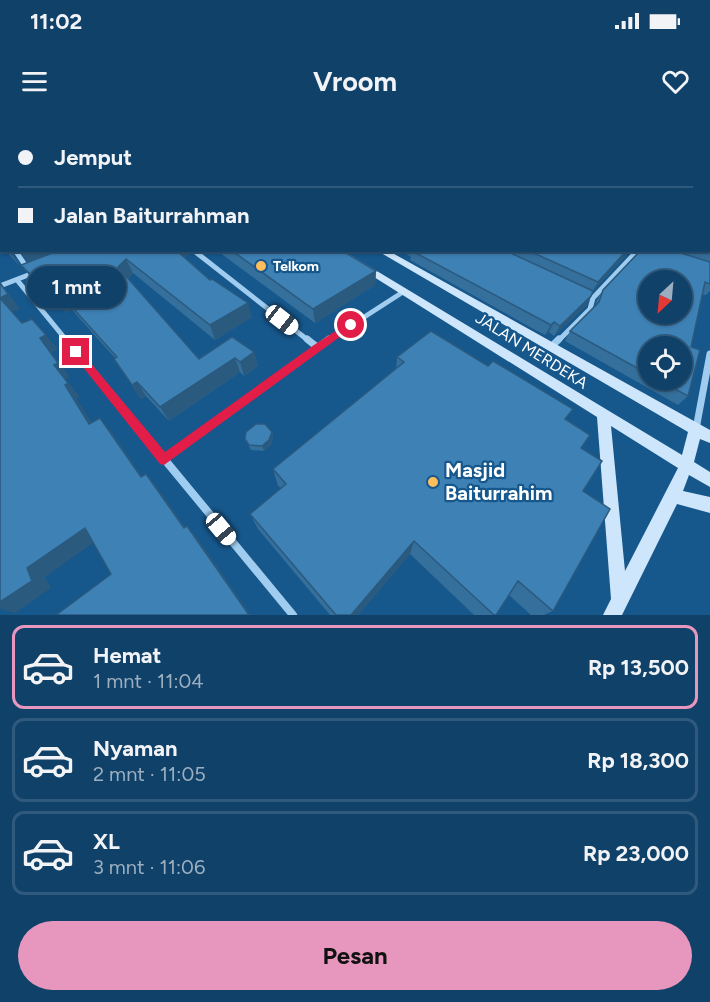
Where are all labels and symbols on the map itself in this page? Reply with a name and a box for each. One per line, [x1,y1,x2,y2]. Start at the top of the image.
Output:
place label: Telkom [273,258,319,275]
marker: Telkom [254,259,268,273]
callout: 1 mnt [26,265,125,307]
north arrow [638,270,692,324]
car [262,302,302,338]
street label: JALAN MERDEKA [472,308,591,393]
route start [337,311,364,338]
route end [62,338,89,365]
place label: Masjid Baiturrahim [445,458,552,505]
marker: Masjid Baiturrahim [426,475,440,489]
car [203,509,239,549]

